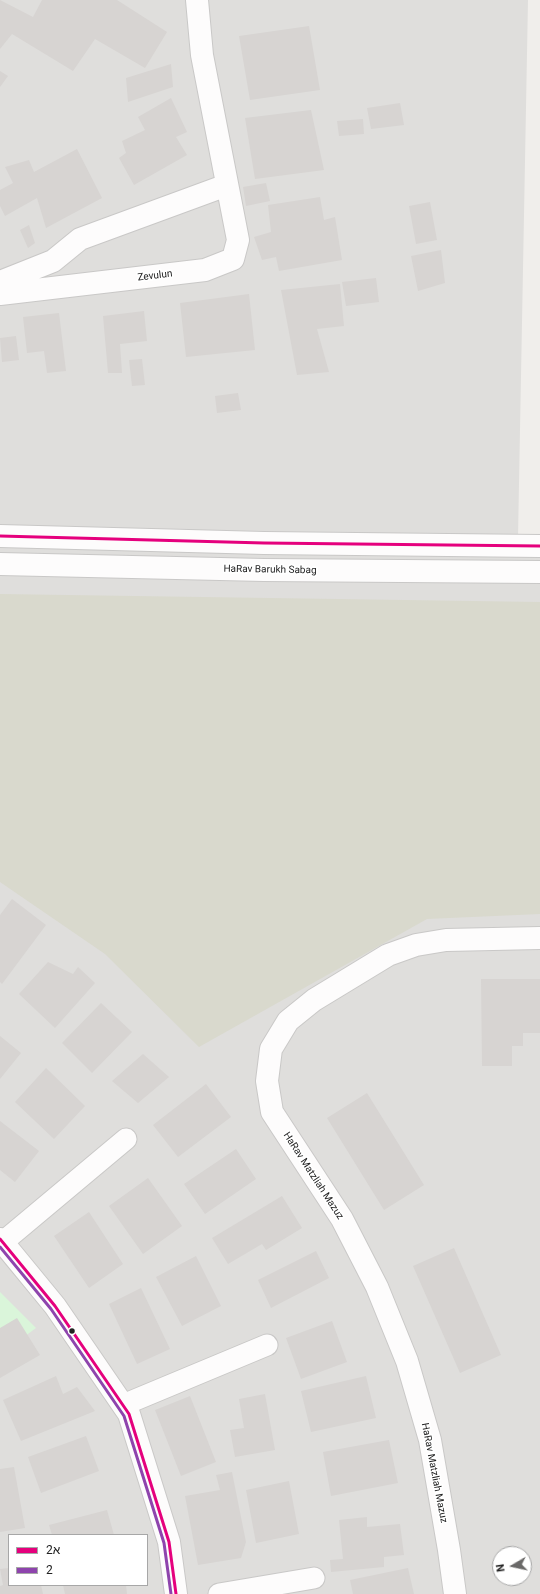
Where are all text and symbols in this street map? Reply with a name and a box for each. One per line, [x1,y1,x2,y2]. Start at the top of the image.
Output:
street label: Zevulun [137,268,173,284]
street label: HaRav Barukh Sabag [223,563,317,577]
street label: HaRav Matzliah Mazuz [280,1130,346,1222]
unlabelled marker [67,1326,77,1336]
street label: HaRav Matzliah Mazuz [418,1422,450,1524]
legend [8,1534,148,1586]
text: 2א [46,1543,60,1557]
north arrow [492,1546,532,1586]
text: 2 [46,1563,53,1577]
text: N [494,1563,508,1573]

